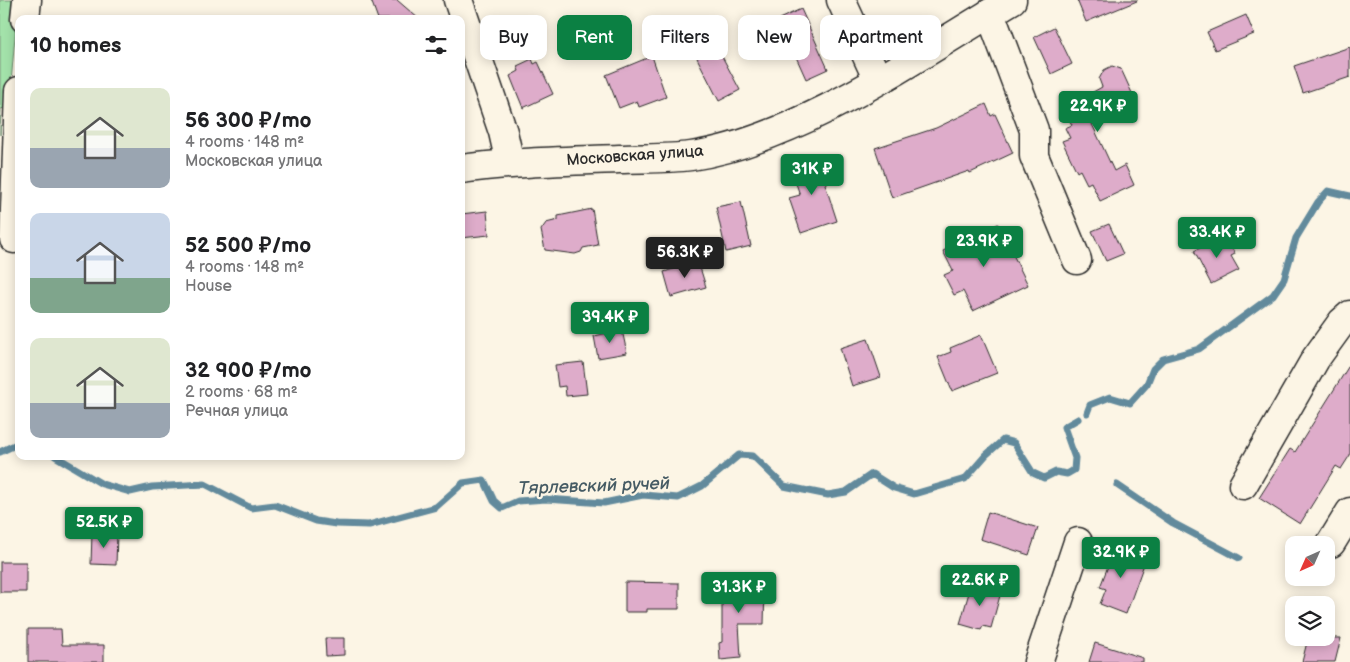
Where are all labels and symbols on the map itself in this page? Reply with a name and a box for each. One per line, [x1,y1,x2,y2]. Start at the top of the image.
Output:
pin: 22.9K ₽ [1052,90,1144,133]
street label: Московская улица [566,142,705,170]
pin: 31K ₽ [777,154,847,196]
pin: 33.4K ₽ [1171,216,1263,259]
pin: 23.9K ₽ [938,226,1030,268]
pin: 56.3K ₽ [639,236,731,279]
pin: 39.4K ₽ [564,302,656,344]
water label: Тярлевский ручей [518,473,670,499]
pin: 52.5K ₽ [58,506,150,549]
pin: 32.9K ₽ [1075,536,1167,579]
north arrow [1285,536,1335,586]
pin: 22.6K ₽ [934,564,1026,607]
pin: 31.3K ₽ [693,572,785,614]

